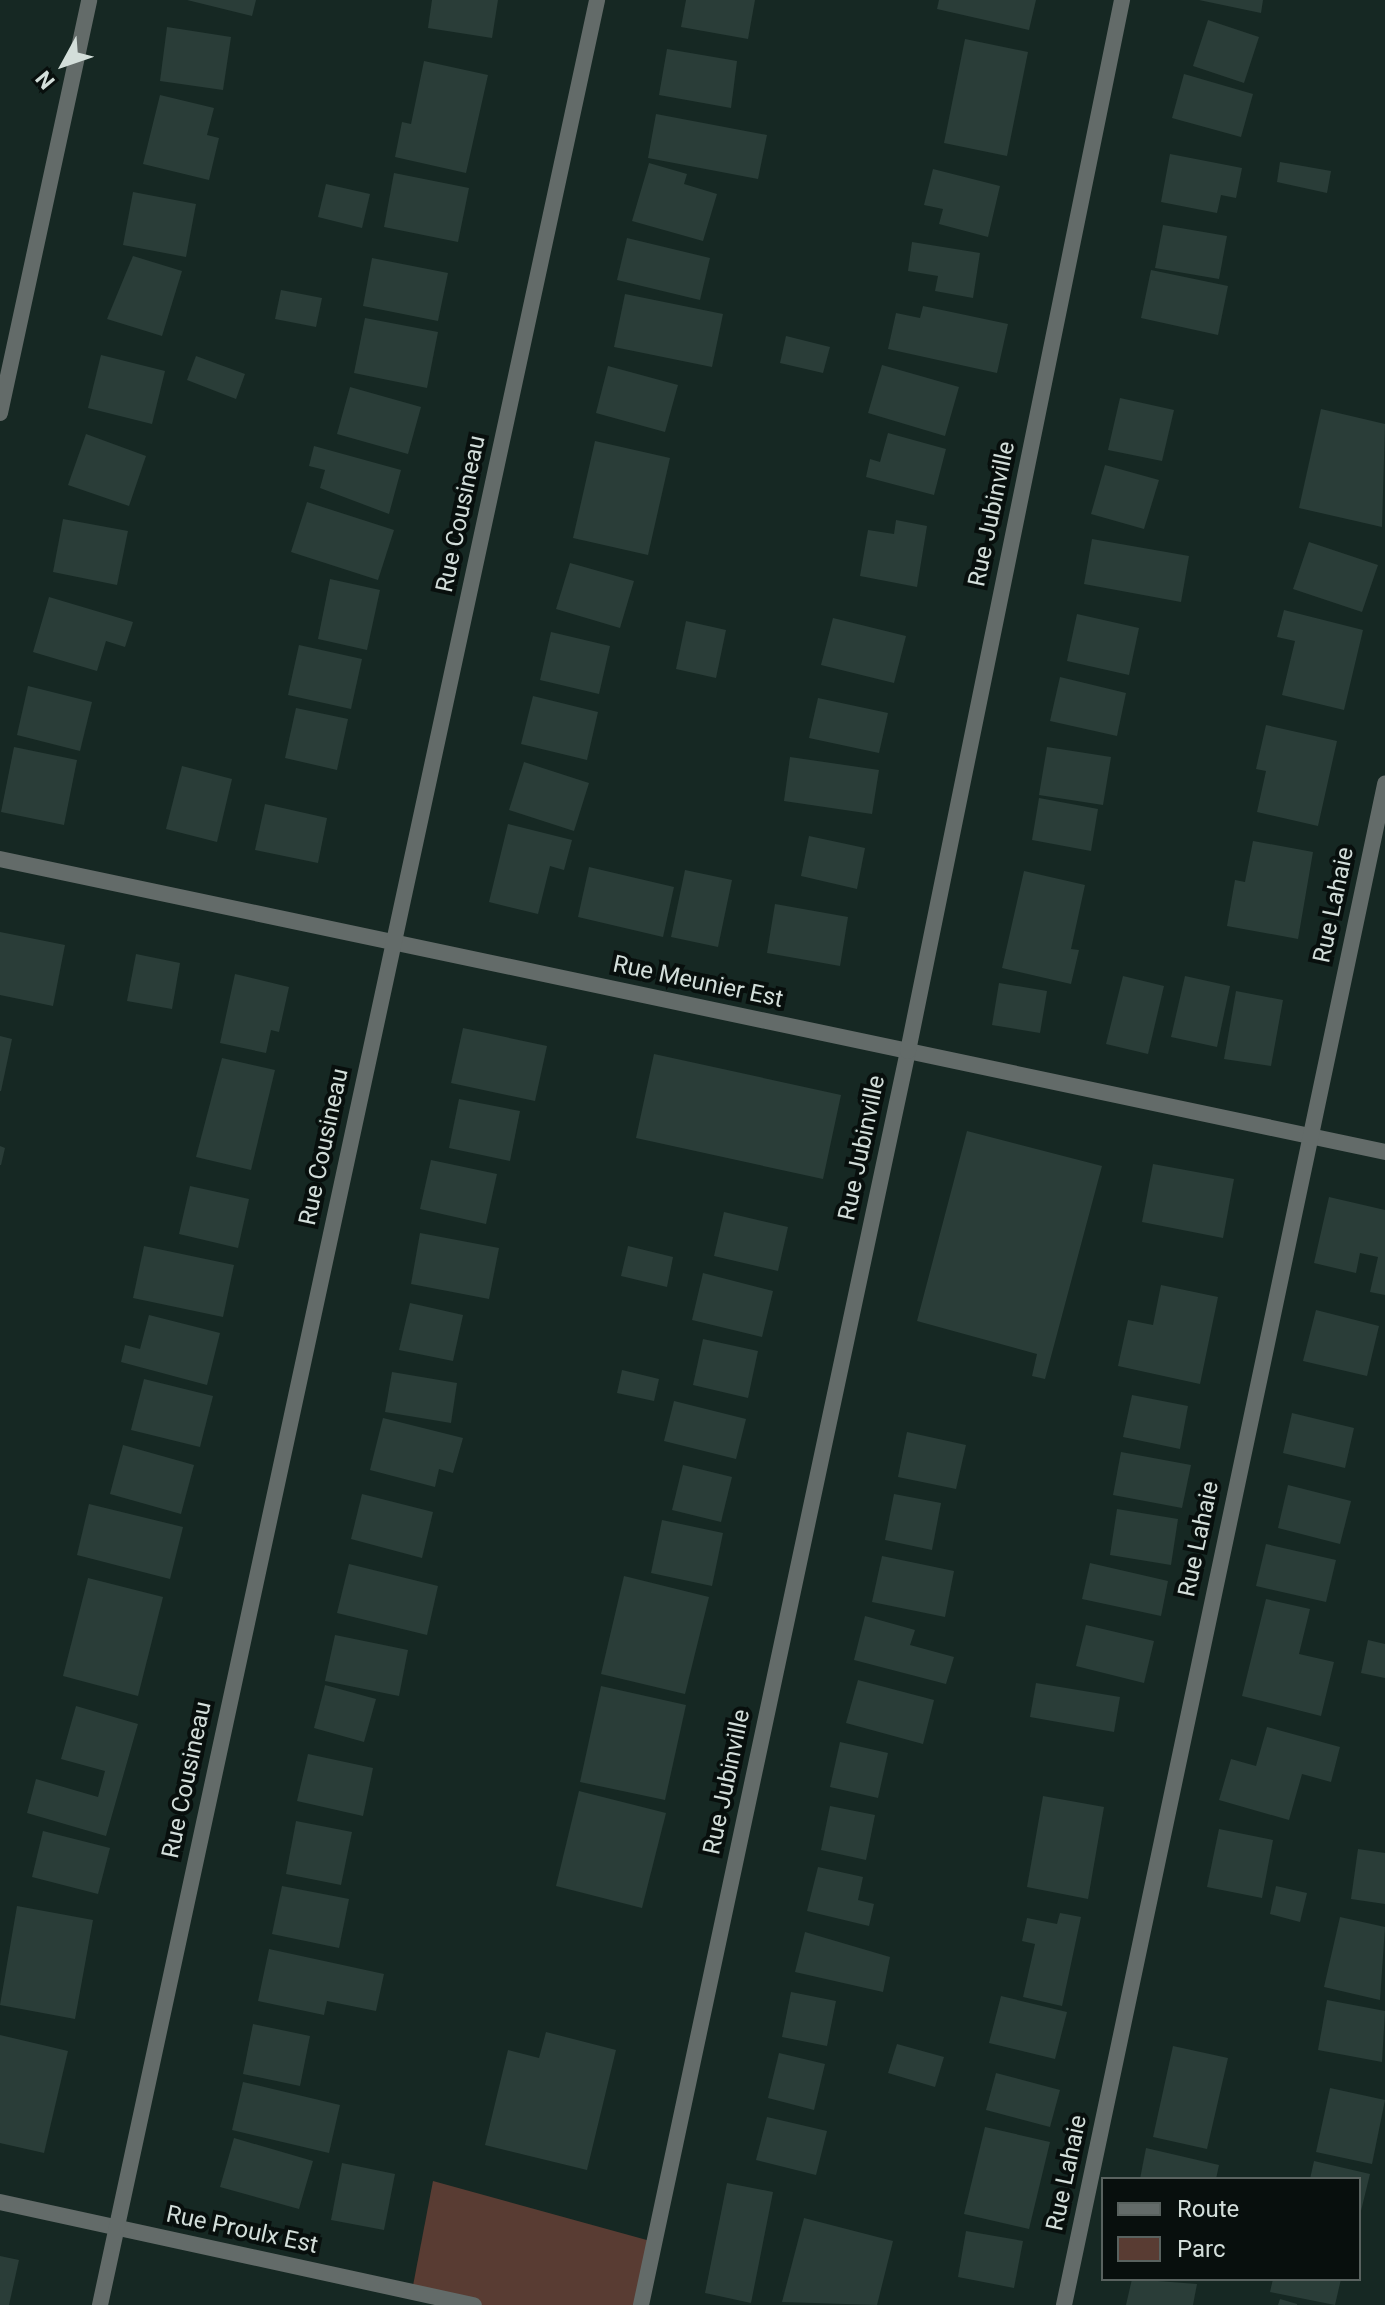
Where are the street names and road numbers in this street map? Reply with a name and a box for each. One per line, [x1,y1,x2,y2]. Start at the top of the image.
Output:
street label: Rue Cousineau [430,433,492,595]
street label: Rue Jubinville [963,439,1021,589]
street label: Rue Lahaie [1308,845,1360,965]
street label: Rue Meunier Est [610,950,786,1014]
street label: Rue Cousineau [293,1066,355,1228]
street label: Rue Jubinville [833,1073,891,1223]
street label: Rue Lahaie [1173,1479,1225,1599]
street label: Rue Cousineau [156,1699,218,1861]
street label: Rue Jubinville [698,1707,756,1857]
street label: Rue Lahaie [1041,2113,1093,2233]
street label: Rue Proulx Est [164,2200,320,2260]

